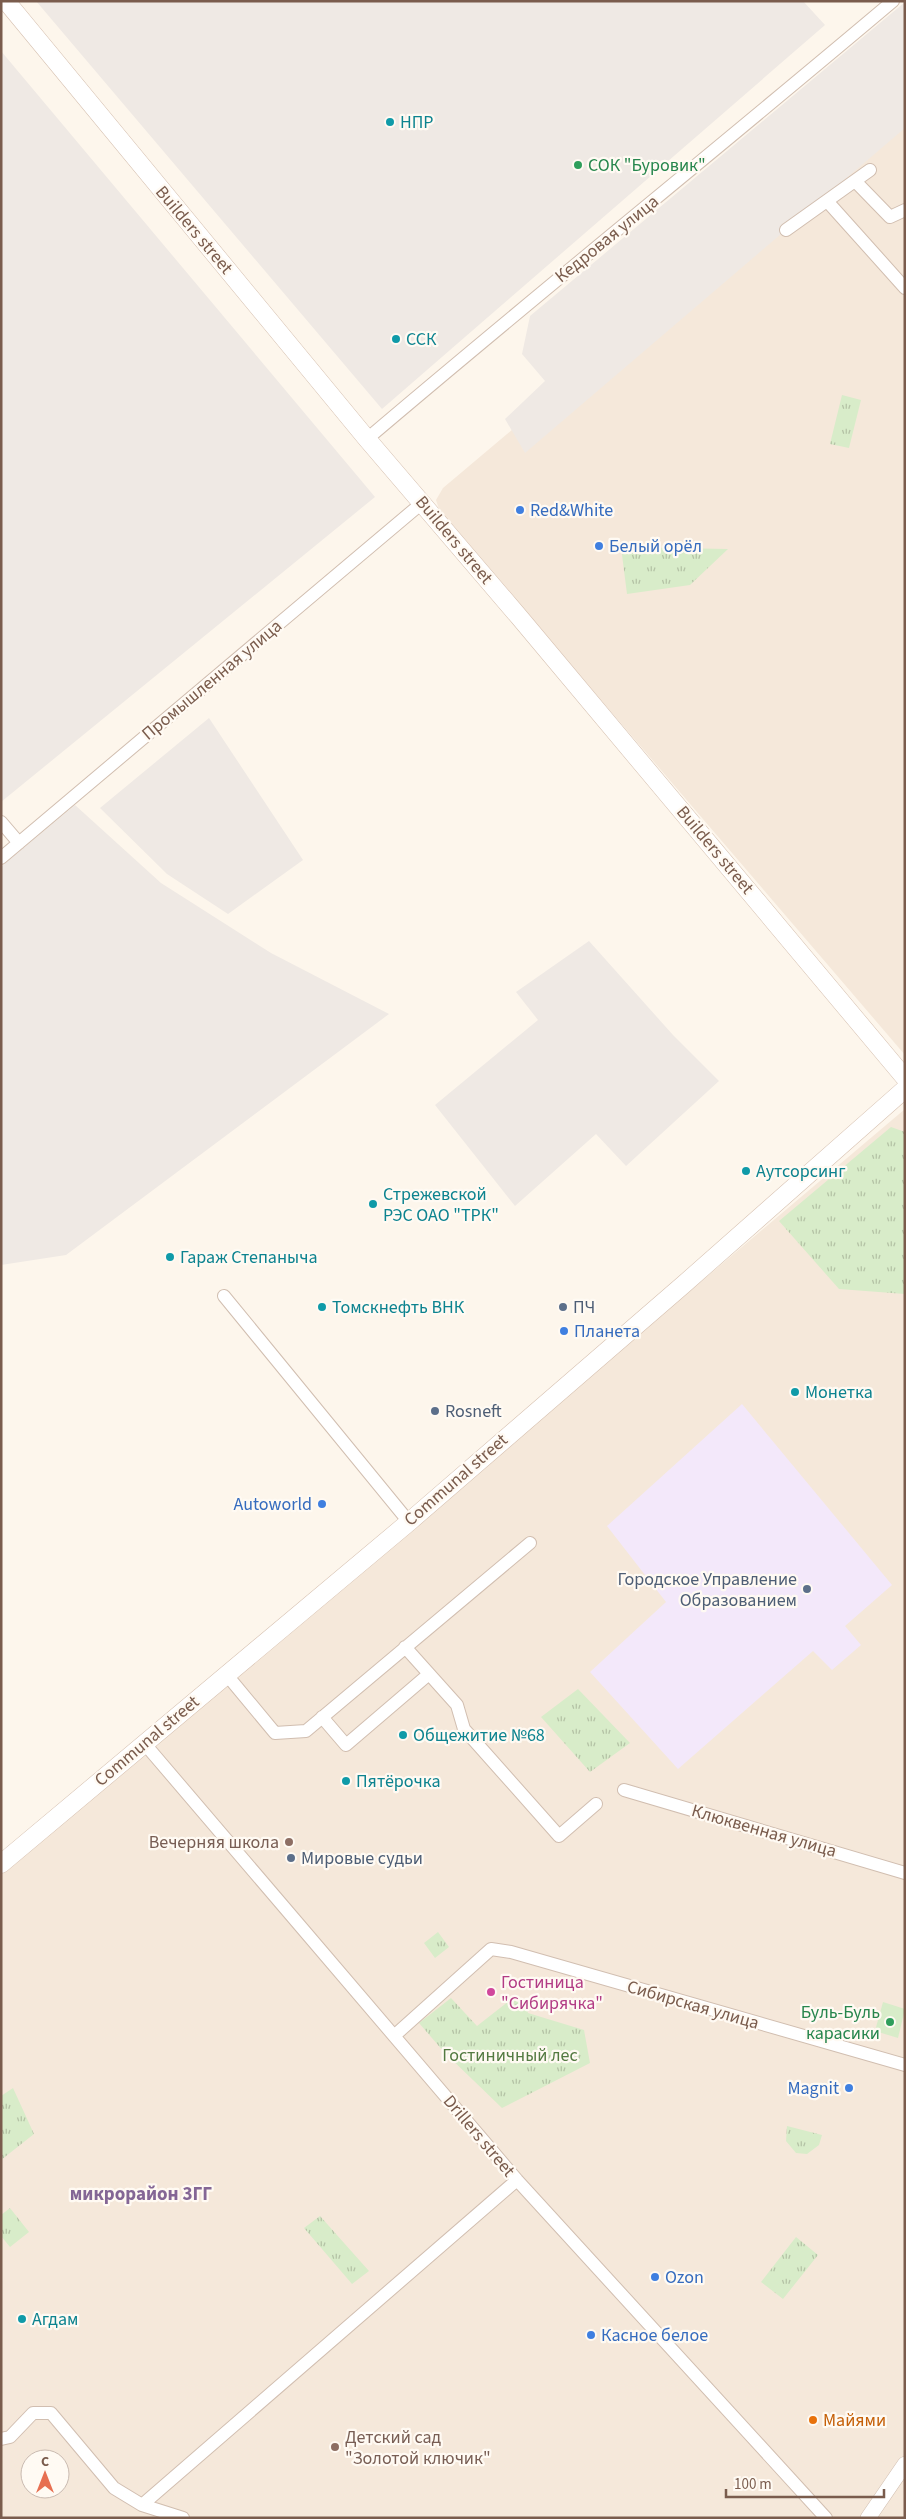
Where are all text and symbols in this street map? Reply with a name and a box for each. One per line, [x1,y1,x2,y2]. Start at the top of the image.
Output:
place label: НПР [400,110,434,135]
marker: НПР [384,116,396,128]
place label: СОК "Буровик" [588,153,706,178]
marker: СОК "Буровик" [572,159,584,171]
street label: Builders street [149,180,239,280]
street label: Кедровая улица [550,189,664,289]
place label: ССК [406,327,437,352]
marker: ССК [390,333,402,345]
street label: Builders street [409,490,499,590]
place label: Red&White [530,498,613,523]
marker: Red&White [514,504,526,516]
place label: Белый орёл [609,534,702,559]
marker: Белый орёл [593,540,605,552]
street label: Промышленная улица [136,614,288,746]
street label: Builders street [670,800,760,900]
place label: Аутсорсинг [756,1159,846,1184]
marker: Аутсорсинг [740,1165,752,1177]
place label: Стрежевской РЭС ОАО "ТРК" [383,1182,499,1228]
marker: Стрежевской РЭС ОАО "ТРК" [367,1198,379,1210]
place label: Гараж Степаныча [180,1245,317,1270]
marker: Гараж Степаныча [164,1251,176,1263]
place label: Томскнефть ВНК [332,1295,465,1320]
place label: ПЧ [573,1295,595,1320]
marker: Томскнефть ВНК [316,1301,328,1313]
marker: ПЧ [557,1301,569,1313]
place label: Планета [574,1319,640,1344]
marker: Планета [558,1325,570,1337]
place label: Монетка [805,1380,873,1405]
marker: Монетка [789,1386,801,1398]
place label: Rosneft [445,1399,502,1424]
marker: Rosneft [429,1405,441,1417]
street label: Communal street [399,1428,513,1532]
place label: Autoworld [234,1492,312,1517]
marker: Autoworld [316,1498,328,1510]
place label: Городское Управление Образованием [617,1567,797,1613]
marker: Городское Управление Образованием [801,1583,813,1595]
street label: Communal street [89,1690,205,1792]
place label: Общежитие №68 [413,1723,545,1748]
marker: Общежитие №68 [397,1729,409,1741]
place label: Пятёрочка [356,1769,441,1794]
marker: Пятёрочка [340,1775,352,1787]
street label: Клюквенная улица [688,1798,840,1864]
place label: Вечерняя школа [149,1830,279,1855]
marker: Вечерняя школа [283,1836,295,1848]
place label: Мировые судьи [301,1846,423,1871]
marker: Мировые судьи [285,1852,297,1864]
place label: Гостиница "Сибирячка" [501,1970,603,2016]
street label: Сибирская улица [624,1974,762,2036]
marker: Гостиница "Сибирячка" [485,1986,497,1998]
place label: Буль-Буль карасики [801,2000,880,2046]
marker: Буль-Буль карасики [884,2016,896,2028]
park label: Гостиничный лес [442,2043,578,2068]
place label: Magnit [787,2076,839,2101]
marker: Magnit [843,2082,855,2094]
street label: Drillers street [437,2090,521,2182]
district label: микрорайон 3ГГ [70,2181,212,2208]
place label: Ozon [665,2265,704,2290]
marker: Ozon [649,2271,661,2283]
place label: Агдам [32,2307,78,2332]
marker: Агдам [16,2313,28,2325]
place label: Касное белое [601,2323,708,2348]
marker: Касное белое [585,2329,597,2341]
place label: Майями [823,2408,886,2433]
marker: Майями [807,2414,819,2426]
place label: Детский сад "Золотой ключик" [345,2425,491,2471]
marker: Детский сад "Золотой ключик" [329,2441,341,2453]
north arrow [20,2449,70,2499]
text: С [41,2452,49,2472]
scale bar [726,2466,884,2498]
text: 100 m [734,2474,772,2495]

